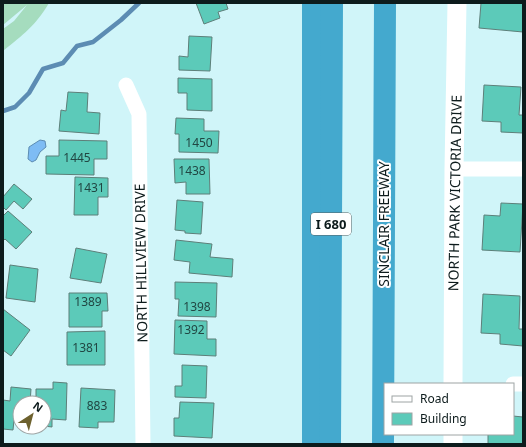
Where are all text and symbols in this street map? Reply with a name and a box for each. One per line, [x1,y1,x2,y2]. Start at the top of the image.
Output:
street label: NORTH PARK VICTORIA DRIVE [443,95,466,291]
house number: 1450 [185,134,213,151]
house number: 1445 [63,149,91,166]
street label: SINCLAIR FREEWAY [374,161,393,287]
house number: 1438 [178,162,206,179]
house number: 1431 [77,179,105,196]
street label: NORTH HILLVIEW DRIVE [130,183,151,343]
road number: I 680 [311,213,351,235]
house number: 1389 [74,293,102,310]
house number: 1398 [183,298,211,315]
house number: 1392 [177,321,205,338]
house number: 1381 [72,339,100,356]
legend [384,383,514,435]
text: Road [420,390,449,407]
north arrow [12,395,52,435]
house number: 883 [87,397,107,414]
text: N [30,398,46,415]
text: Building [420,410,467,427]

